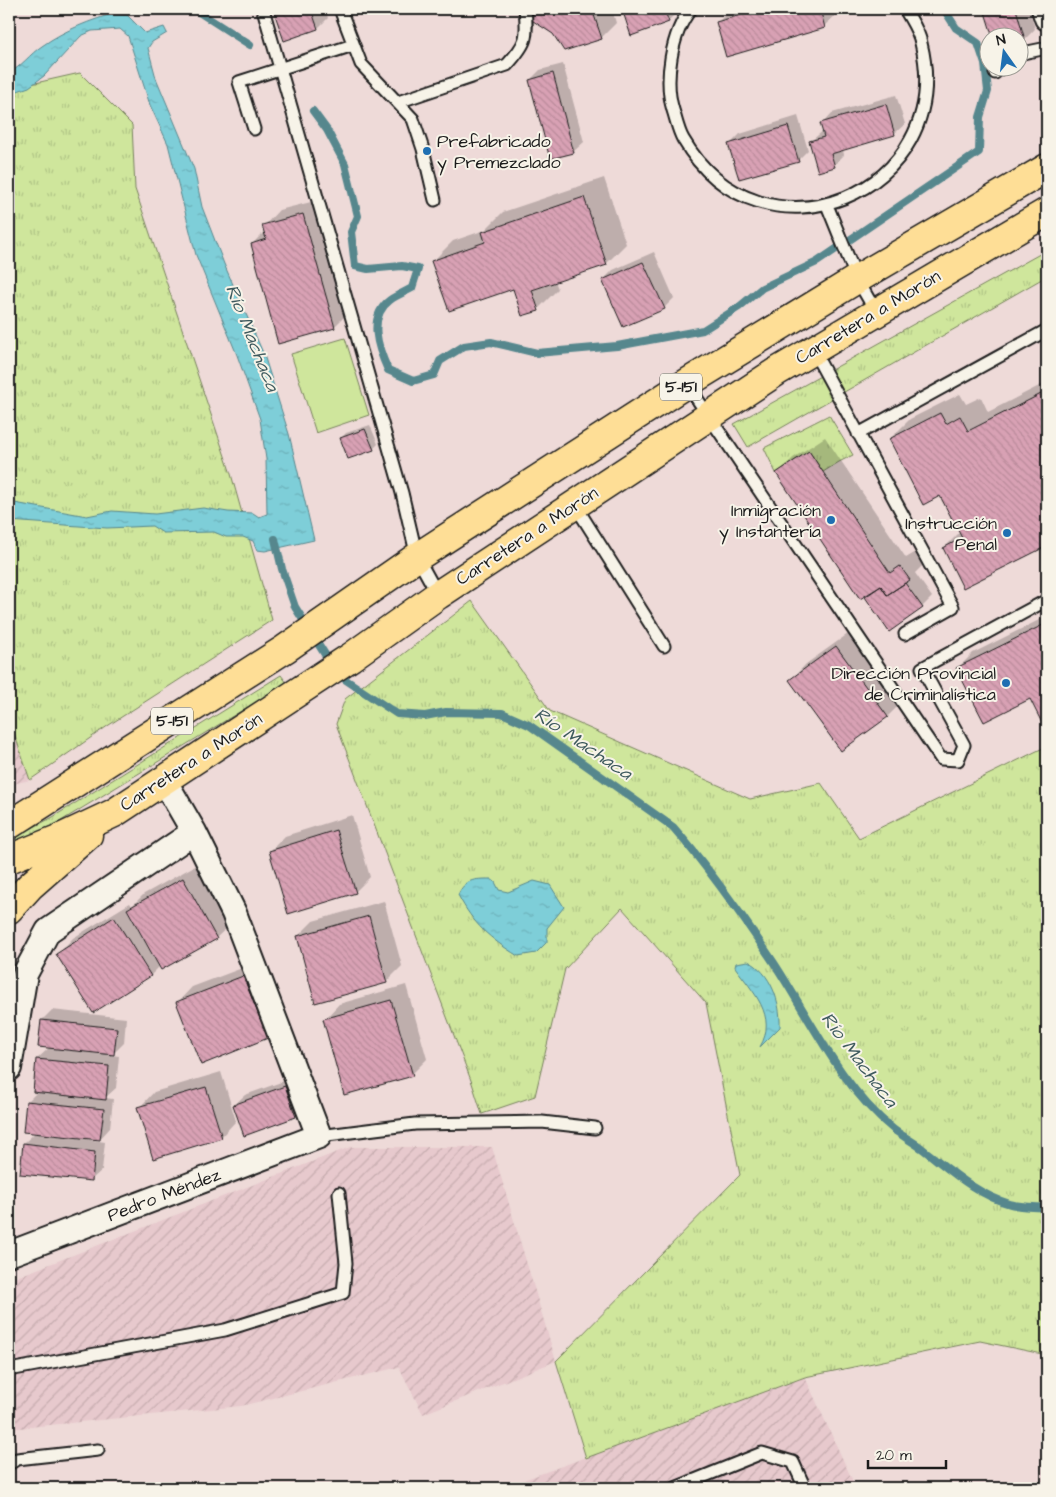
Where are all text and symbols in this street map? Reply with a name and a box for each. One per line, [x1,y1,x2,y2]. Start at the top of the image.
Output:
north arrow [978,28,1028,78]
text: N [994,30,1008,51]
place label: Prefabricado y Premezclado [437,129,561,176]
marker: Prefabricado y Premezclado [421,145,433,157]
street label: Carretera a Morón [791,264,945,370]
water label: Río Machaca [218,281,286,397]
road number: 5-151 [660,374,702,401]
street label: Carretera a Morón [451,481,603,591]
place label: Inmigración y Instantería [719,498,821,545]
place label: Instrucción Penal [905,511,997,557]
marker: Inmigración y Instantería [825,514,837,526]
marker: Instrucción Penal [1001,527,1013,539]
place label: Dirección Provincial de Criminalística [831,661,996,707]
marker: Dirección Provincial de Criminalística [1000,677,1012,689]
water label: Río Machaca [529,701,638,787]
street label: Carretera a Morón [115,707,267,817]
road number: 5-151 [151,708,193,734]
water label: Río Machaca [814,1007,905,1114]
street label: Pedro Méndez [104,1162,224,1228]
scale bar [868,1437,946,1469]
text: 20 m [876,1445,912,1466]

